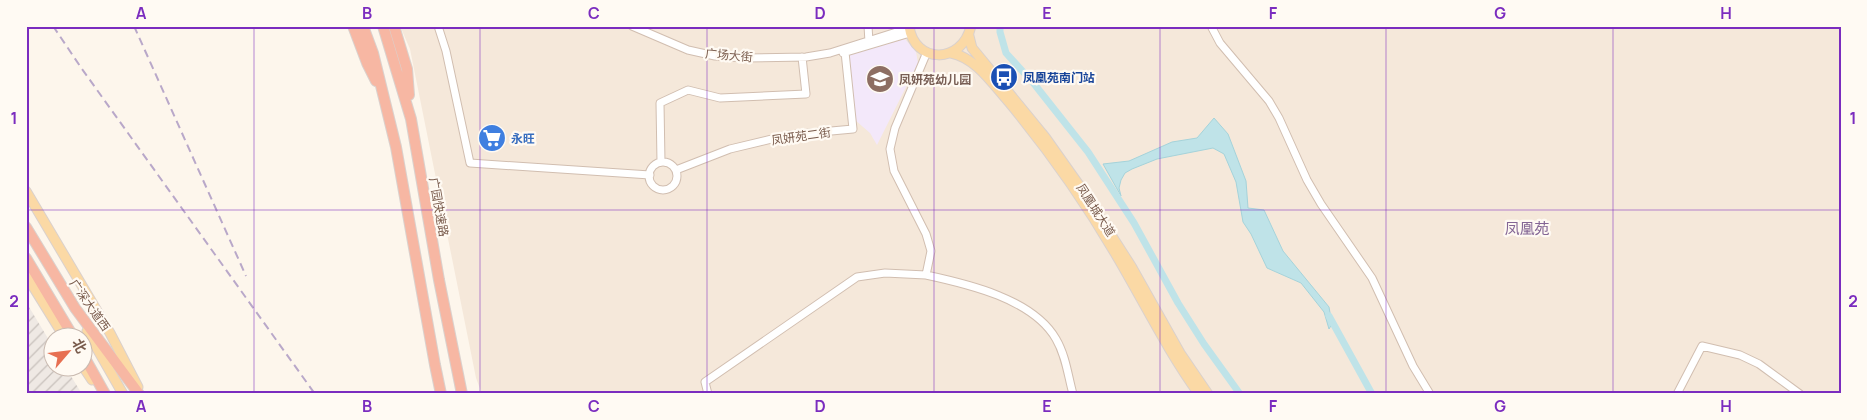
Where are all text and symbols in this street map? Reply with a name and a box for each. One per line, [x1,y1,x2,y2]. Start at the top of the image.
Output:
text: A [136,2,147,24]
text: B [362,2,372,24]
text: C [588,2,600,24]
text: D [814,2,826,24]
text: E [1042,2,1052,24]
text: F [1269,2,1278,24]
text: G [1494,2,1506,24]
text: H [1720,2,1732,24]
street label: 广场大街 [704,44,754,66]
bus stop icon: 凤凰苑南门站 [989,62,1019,92]
school or university icon: 凤妍苑幼儿园 [865,64,895,94]
place label: 凤凰苑南门站 [1023,69,1095,86]
place label: 凤妍苑幼儿园 [899,71,971,88]
text: 1 [10,107,18,129]
text: 1 [1849,107,1857,129]
supermarket icon: 永旺 [477,123,507,153]
street label: 凤妍苑二街 [770,123,832,149]
place label: 永旺 [511,130,535,147]
street label: 广园快速路 [425,176,453,238]
street label: 凤凰城大道 [1073,180,1119,240]
district label: 凤凰苑 [1504,218,1550,239]
street label: 广深大道西 [66,276,114,334]
text: 2 [9,290,19,312]
text: 2 [1848,290,1858,312]
north arrow [42,328,92,378]
text: 北 [68,335,92,356]
text: A [136,395,147,417]
text: B [362,395,372,417]
text: C [588,395,600,417]
text: D [814,395,826,417]
text: E [1042,395,1052,417]
text: F [1269,395,1278,417]
text: G [1494,395,1506,417]
text: H [1720,395,1732,417]

